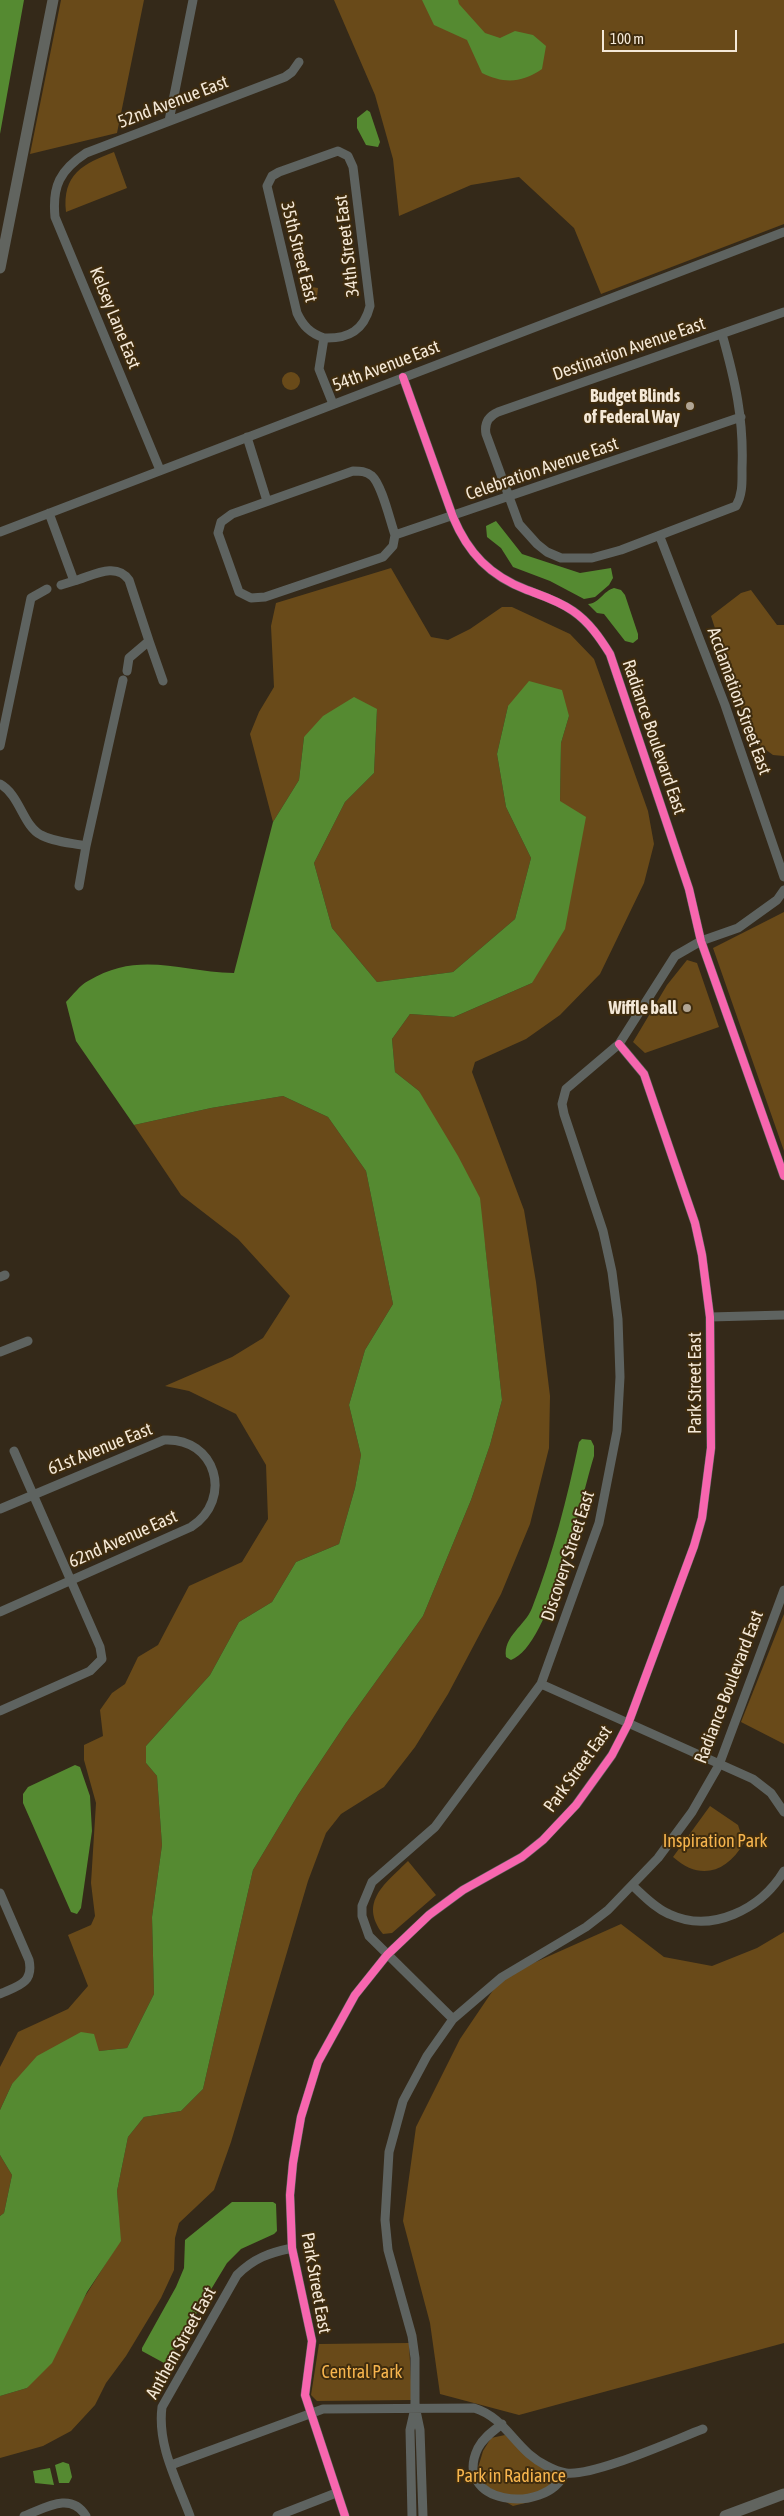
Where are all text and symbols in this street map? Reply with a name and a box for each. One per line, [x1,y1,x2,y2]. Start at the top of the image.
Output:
scale bar [604,20,739,52]
text: 100 m [610,30,644,47]
street label: 52nd Avenue East [115,71,231,133]
street label: 34th Street East [330,194,364,298]
street label: 35th Street East [276,199,322,305]
street label: Kelsey Lane East [85,264,145,372]
street label: Destination Avenue East [550,313,708,385]
street label: 54th Avenue East [329,336,443,396]
place label: Budget Blinds of Federal Way [584,385,680,428]
marker: Budget Blinds of Federal Way [684,400,696,412]
street label: Celebration Avenue East [463,433,621,505]
street label: Acclamation Street East [702,624,776,778]
street label: Radiance Boulevard East [617,657,691,817]
place label: Wiffle ball [608,997,677,1019]
marker: Wiffle ball [681,1002,693,1014]
street label: Park Street East [684,1332,706,1434]
street label: 61st Avenue East [45,1418,155,1480]
street label: Discovery Street East [537,1488,599,1624]
street label: 62nd Avenue East [65,1505,181,1573]
street label: Radiance Boulevard East [690,1607,768,1767]
street label: Park Street East [539,1721,617,1817]
park label: Inspiration Park [663,1830,767,1852]
street label: Park Street East [297,2231,335,2335]
street label: Anthem Street East [141,2283,221,2403]
park label: Central Park [322,2361,402,2383]
park label: Park in Radiance [456,2465,566,2487]

